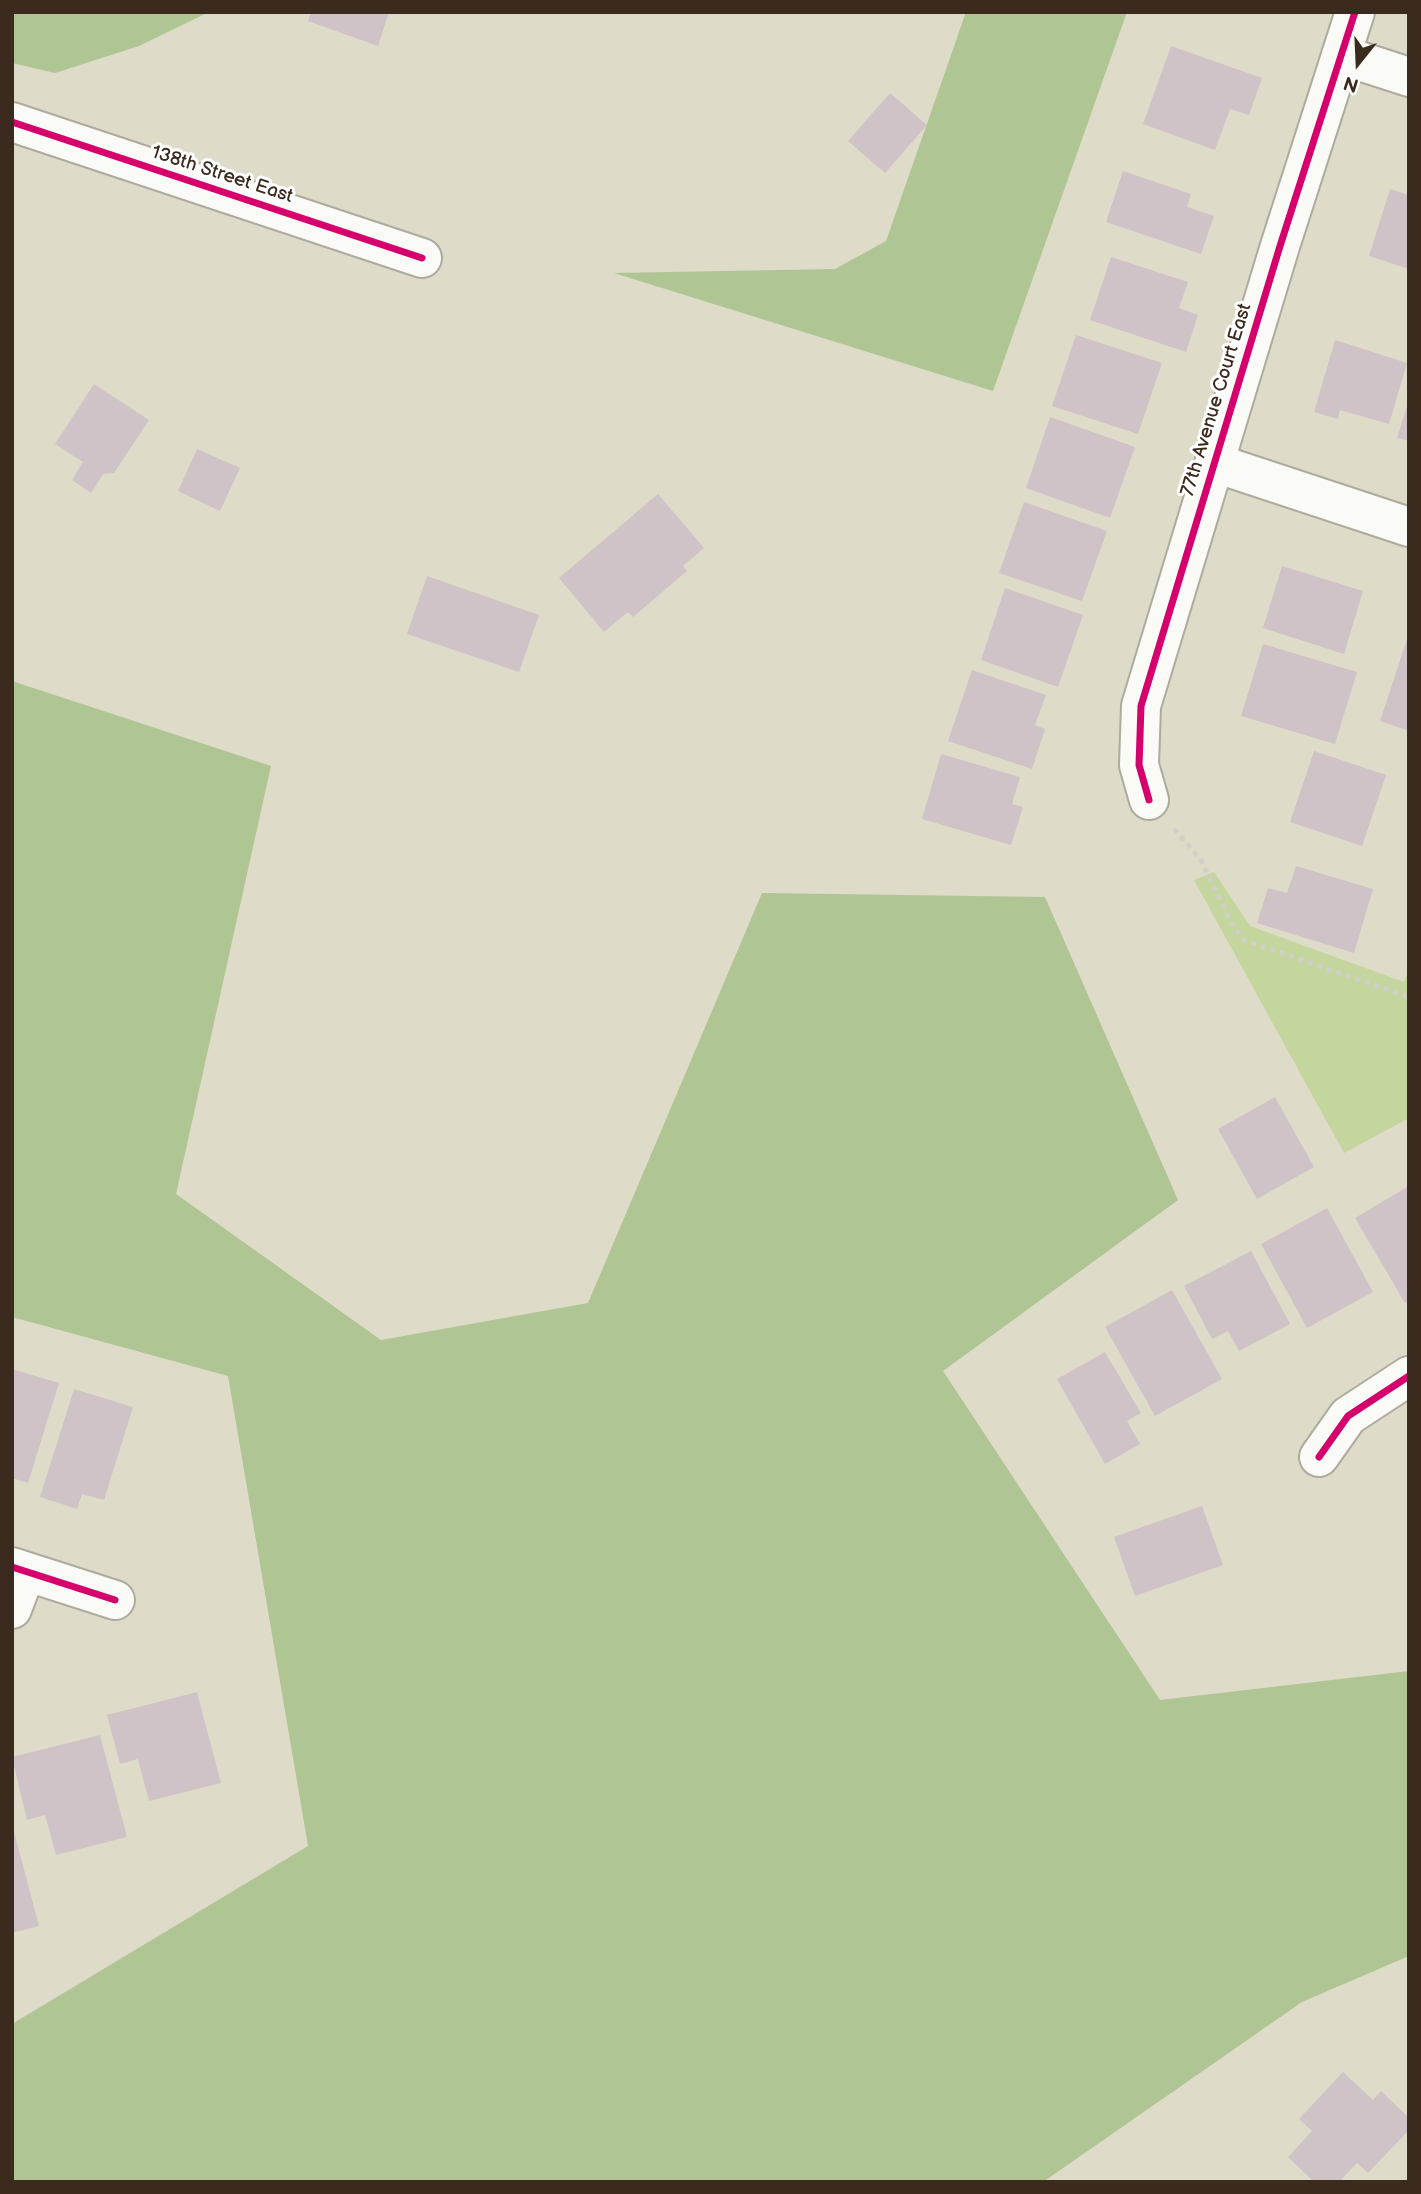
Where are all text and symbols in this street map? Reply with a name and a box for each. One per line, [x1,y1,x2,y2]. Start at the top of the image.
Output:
north arrow [1323,28,1393,98]
text: N [1341,70,1362,97]
street label: 138th Street East [148,141,296,209]
street label: 77th Avenue Court East [1177,301,1257,499]

